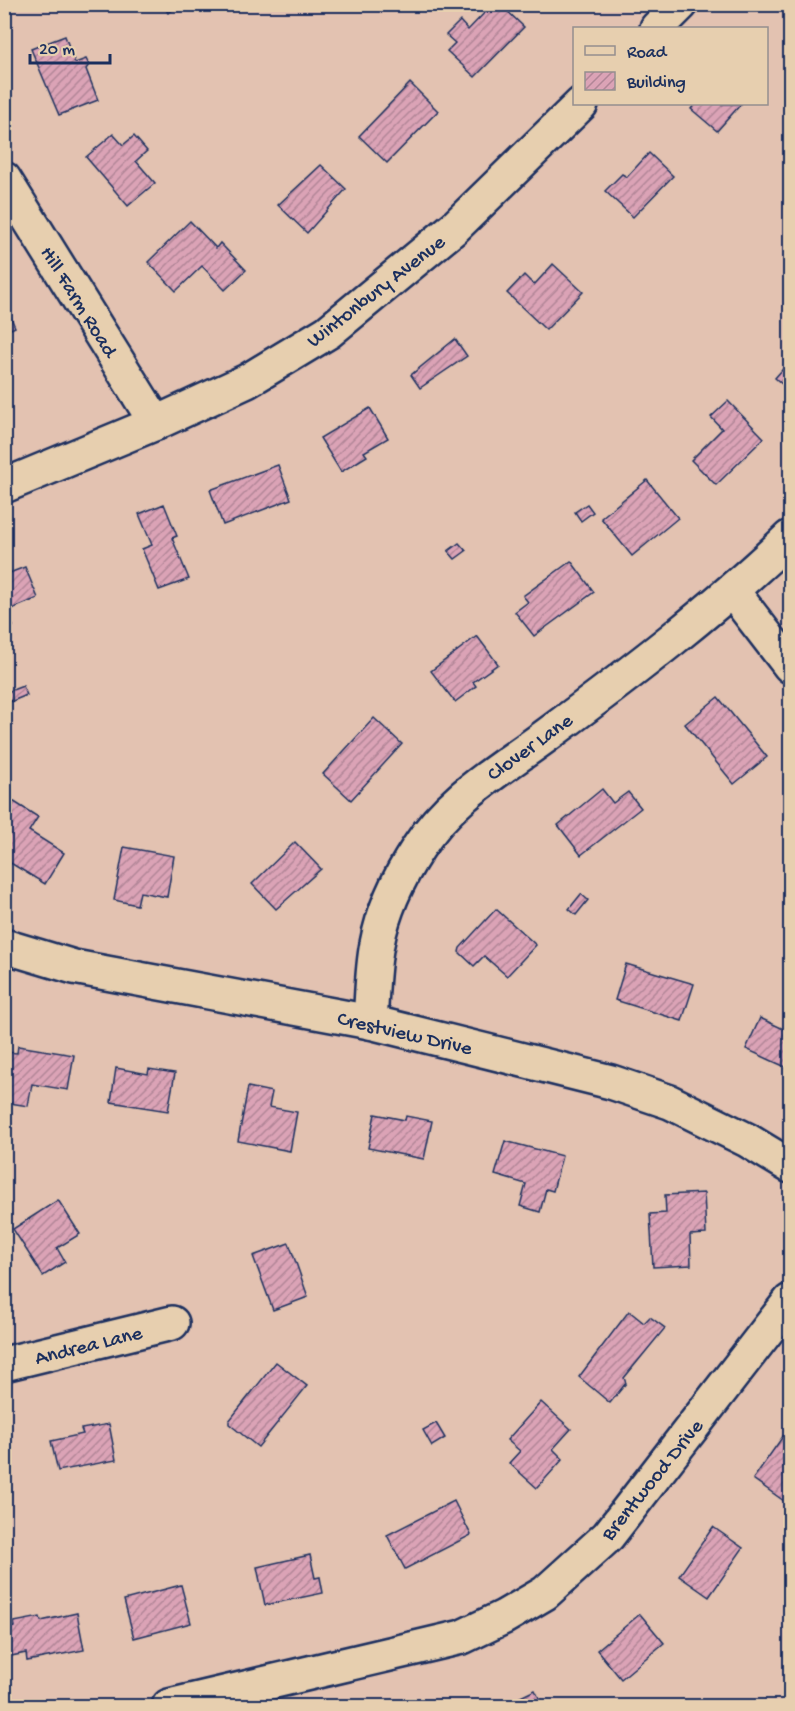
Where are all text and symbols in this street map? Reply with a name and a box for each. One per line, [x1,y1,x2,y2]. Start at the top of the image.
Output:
scale bar [30,27,110,65]
legend [573,27,768,105]
text: 20 m [39,40,75,61]
text: Road [627,43,668,64]
text: Building [626,73,686,94]
street label: Wintonbury Avenue [303,230,452,355]
street label: Hill Farm Road [33,243,122,364]
street label: Clover Lane [483,709,580,788]
street label: Crestview Drive [334,1008,475,1063]
street label: Andrea Lane [33,1322,146,1373]
street label: Brentwood Drive [597,1415,711,1548]

